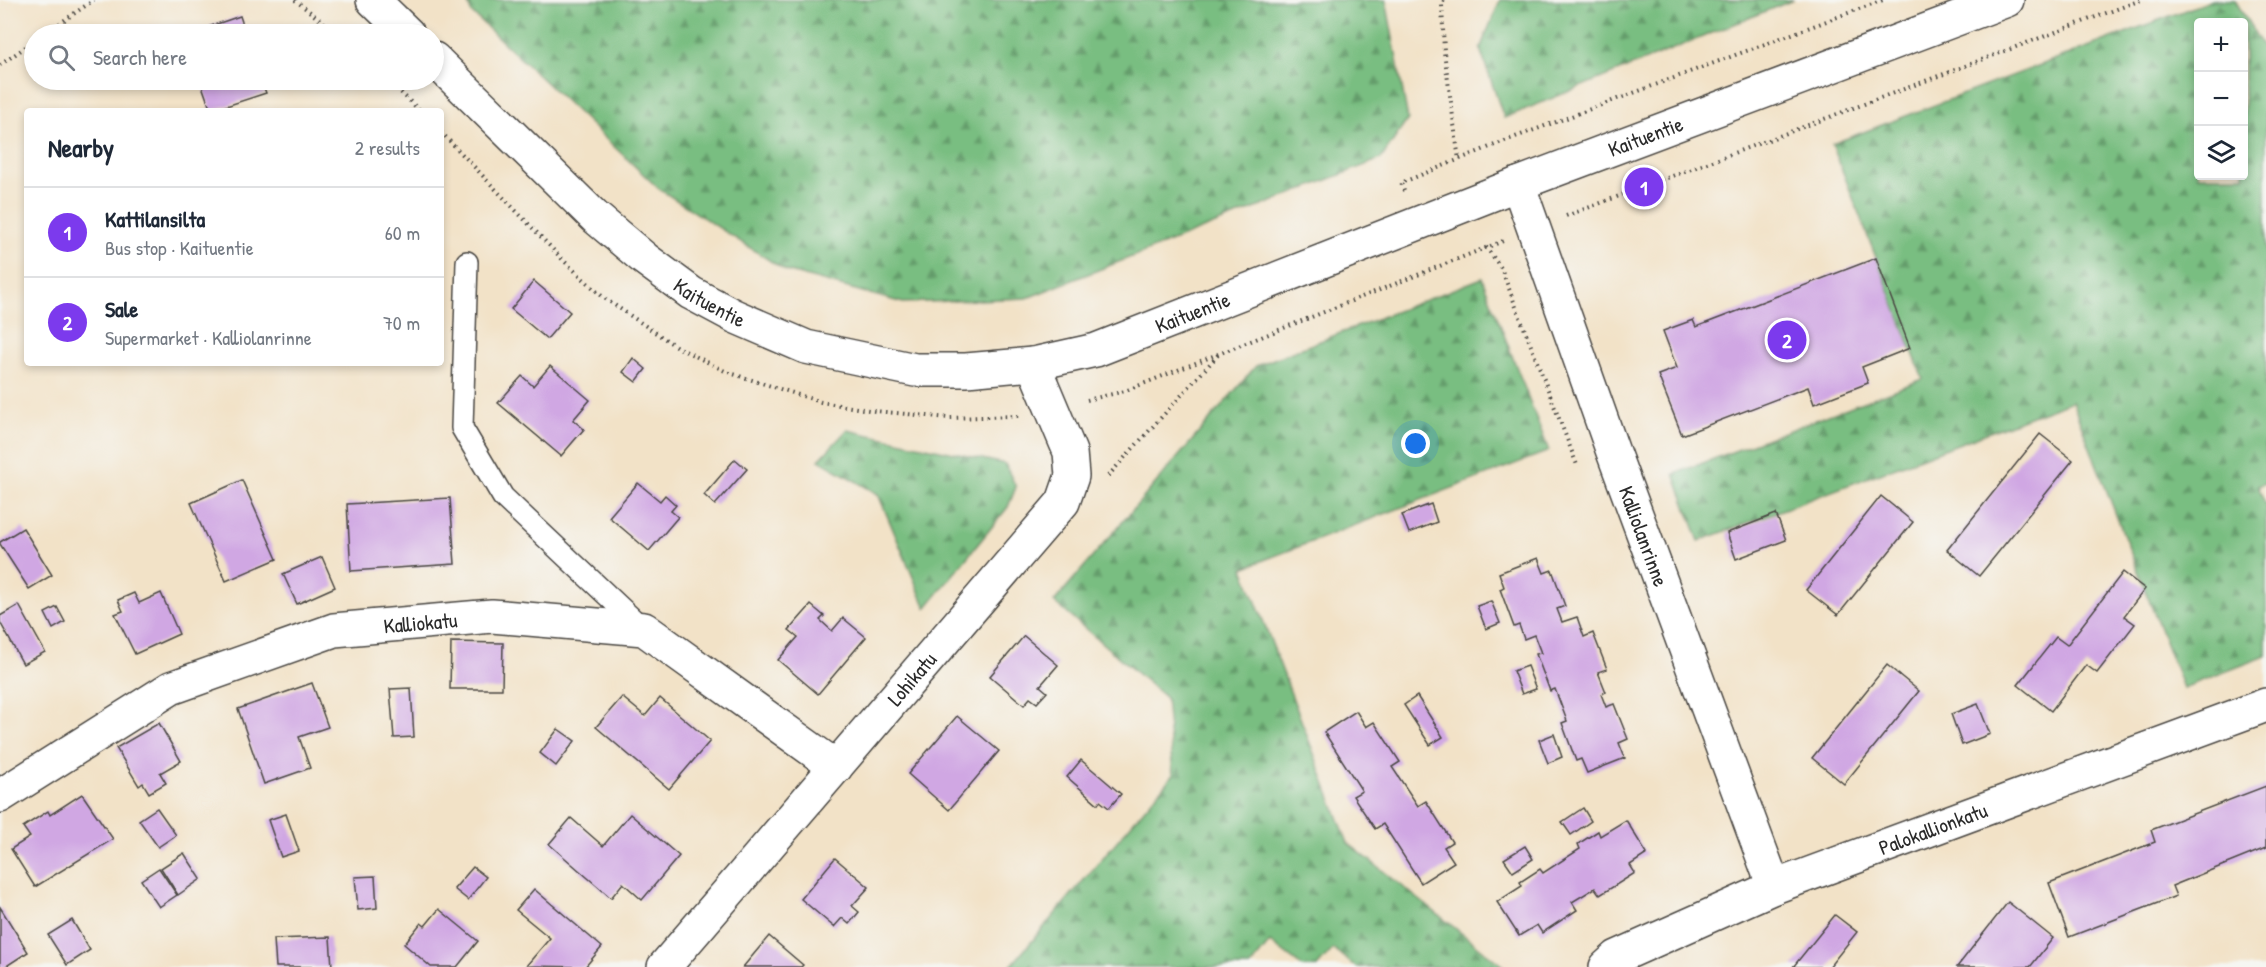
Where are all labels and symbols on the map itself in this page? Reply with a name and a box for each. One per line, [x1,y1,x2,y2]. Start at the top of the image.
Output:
street label: Kaituentie [1604,109,1687,163]
pin: 1 [1624,164,1664,210]
street label: Kaituentie [668,271,750,334]
street label: Kaituentie [1151,284,1234,340]
pin: 2 [1768,318,1806,362]
your location [1401,429,1430,458]
street label: Kalliolanrinne [1612,482,1676,590]
street label: Kalliokatu [382,605,459,640]
street label: Lohikatu [880,645,943,712]
street label: Palokallionkatu [1874,795,1992,862]

